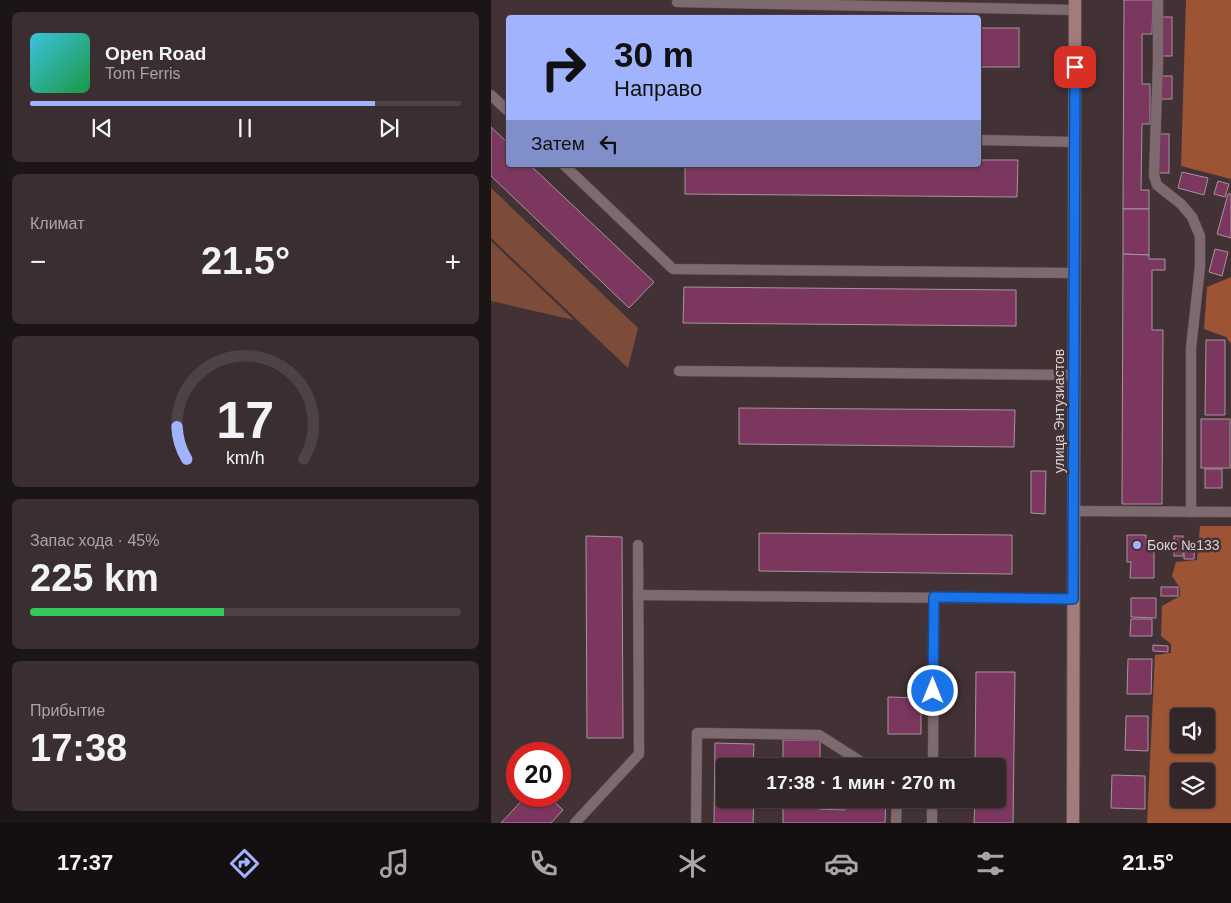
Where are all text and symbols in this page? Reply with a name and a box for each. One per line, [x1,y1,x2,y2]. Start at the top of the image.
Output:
icon: right [531,35,596,100]
text: 30 m [614,35,694,74]
text: Open Road [105,43,206,64]
pin [1054,46,1096,88]
icon: arrive [1061,53,1089,81]
text: Tom Ferris [105,65,181,82]
text: Направо [614,76,702,101]
icon: previous [88,114,116,142]
icon: pause [231,114,259,142]
icon: next [375,114,403,142]
icon: left [595,130,623,158]
text: Затем [531,133,585,154]
text: Климат [30,215,84,232]
text: 21.5° [201,240,290,282]
text: − [30,246,46,277]
text: + [445,246,461,277]
street label: улица Энтузиастов [1051,349,1067,473]
text: 17 [217,391,274,449]
text: km/h [226,448,265,468]
text: Запас хода · 45% [30,532,159,549]
place label: Бокс №133 [1147,537,1220,553]
marker: Бокс №133 [1131,539,1143,551]
text: 225 km [30,557,159,599]
position arrow [906,664,958,716]
text: Прибытие [30,702,105,719]
map controls [1170,708,1215,808]
button: sound [1170,708,1215,753]
text: 17:38 [30,727,127,769]
speed limit sign: 20 [506,742,571,807]
button: layers [1170,763,1215,808]
text: 17:38 · 1 мин · 270 m [766,772,956,793]
icon: directions [227,846,262,881]
icon: music [377,846,412,881]
icon: phone [526,846,561,881]
icon: climate [675,846,710,881]
icon: car [824,846,859,881]
icon: filters [973,846,1008,881]
text: 17:37 [57,850,113,875]
text: 21.5° [1122,850,1174,875]

